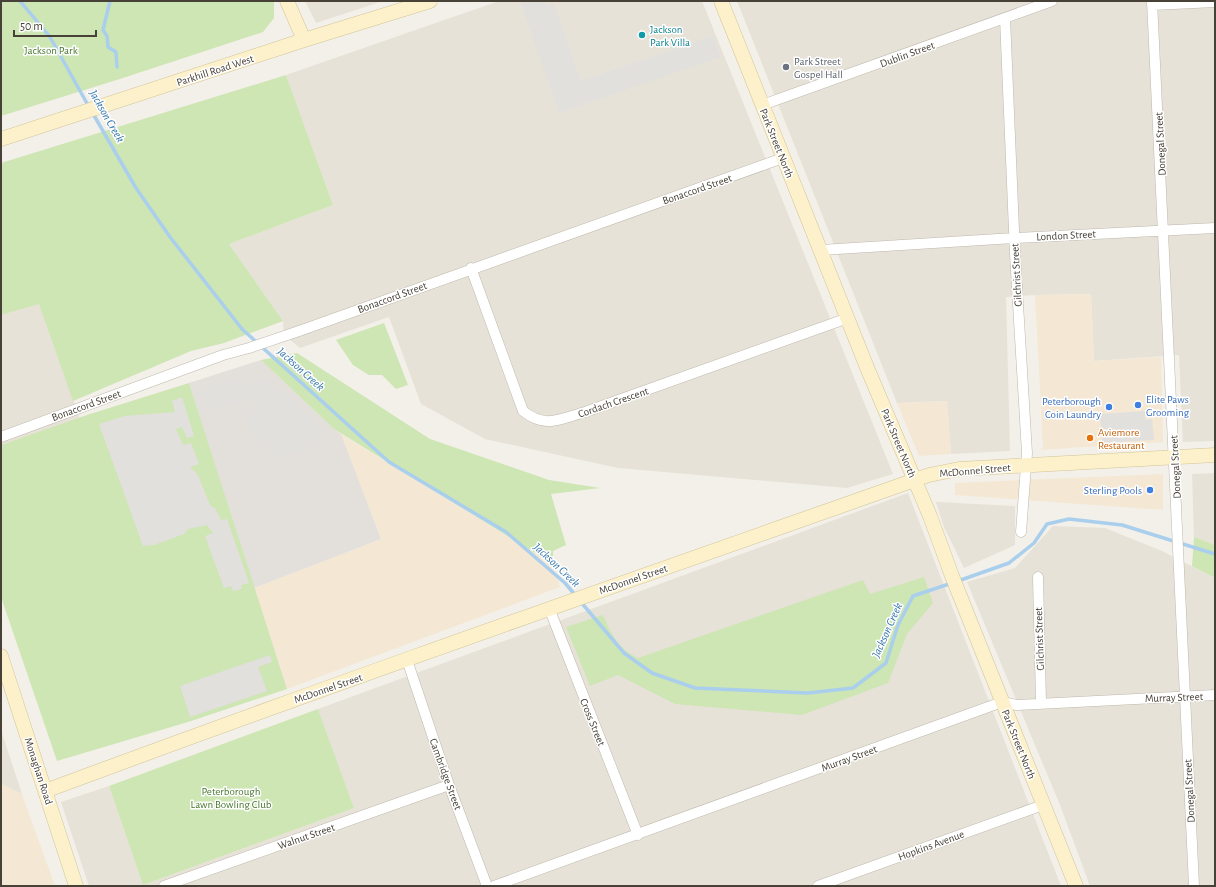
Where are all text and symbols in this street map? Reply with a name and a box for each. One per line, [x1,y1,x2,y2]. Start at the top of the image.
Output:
scale bar [14,12,96,38]
text: 50 m [20,20,43,32]
place label: Jackson Park Villa [650,24,690,48]
marker: Jackson Park Villa [637,30,647,40]
street label: Dublin Street [878,39,936,69]
park label: Jackson Park [24,45,78,56]
street label: Parkhill Road West [175,53,255,88]
place label: Park Street Gospel Hall [794,56,843,80]
marker: Park Street Gospel Hall [781,62,791,72]
water label: Jackson Creek [87,87,127,145]
street label: Park Street North [758,107,795,180]
street label: Donegal Street [1153,111,1168,176]
street label: Bonaccord Street [661,172,734,206]
street label: London Street [1036,228,1097,243]
street label: Gilchrist Street [1009,243,1024,307]
street label: Bonaccord Street [356,280,429,315]
water label: Jackson Creek [274,344,327,393]
street label: Cordach Crescent [577,385,650,420]
street label: Bonaccord Street [50,388,123,423]
place label: Elite Paws Grooming [1146,394,1190,418]
place label: Peterborough Coin Laundry [1042,396,1101,420]
marker: Elite Paws Grooming [1133,400,1143,410]
marker: Peterborough Coin Laundry [1104,402,1114,412]
street label: Park Street North [879,407,918,479]
place label: Aviemore Restaurant [1098,427,1145,451]
marker: Aviemore Restaurant [1085,433,1095,443]
street label: Donegal Street [1168,434,1183,499]
street label: McDonnel Street [939,462,1012,479]
place label: Sterling Pools [1084,485,1142,496]
marker: Sterling Pools [1145,485,1155,495]
water label: Jackson Creek [531,540,583,590]
street label: McDonnel Street [598,562,669,596]
water label: Jackson Creek [869,600,905,660]
street label: Gilchrist Street [1033,607,1046,671]
street label: McDonnel Street [293,671,364,705]
street label: Murray Street [1145,691,1204,704]
street label: Cross Street [578,697,607,748]
street label: Park Street North [1000,708,1037,781]
street label: Monaghan Road [22,736,55,806]
street label: Cambridge Street [428,737,464,812]
street label: Murray Street [820,743,879,774]
street label: Donegal Street [1182,758,1197,823]
park label: Peterborough Lawn Bowling Club [191,786,272,810]
street label: Walnut Street [276,821,337,851]
street label: Hopkins Avenue [897,828,966,863]

